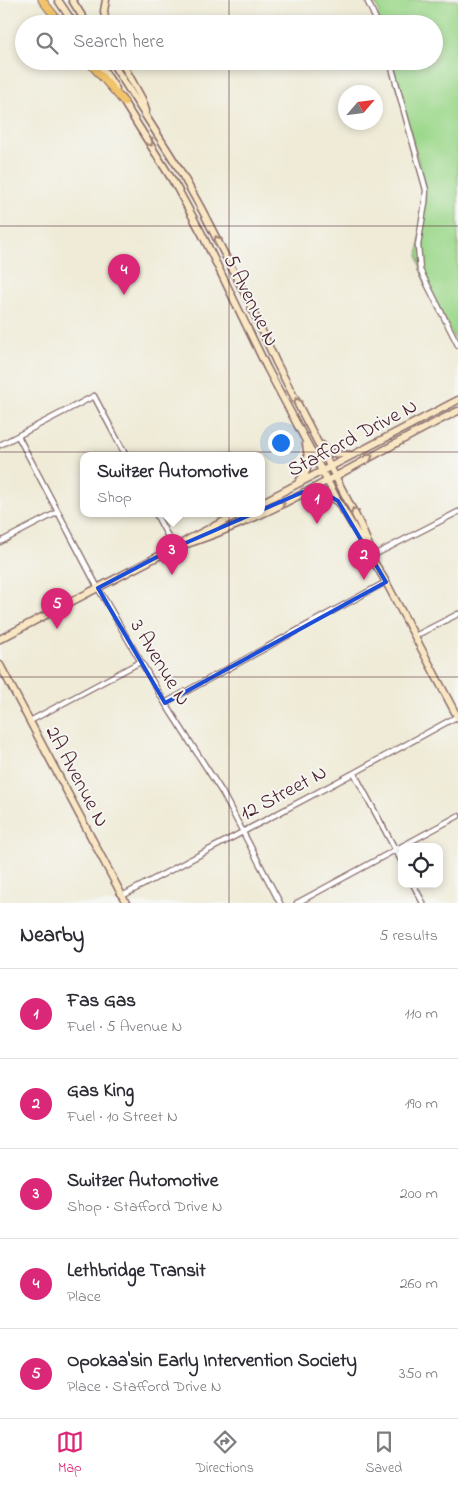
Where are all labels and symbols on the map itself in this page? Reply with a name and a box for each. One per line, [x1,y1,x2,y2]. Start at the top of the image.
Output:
north arrow [338,85,383,130]
one-way arrow [144,138,154,147]
one-way arrow [213,236,223,245]
street label: 5 Avenue N [215,250,285,352]
pin: 4 [108,254,140,295]
street label: Stafford Drive N [283,392,423,486]
one-way arrow [293,397,303,406]
your location [268,430,294,456]
one-way arrow [365,453,374,463]
pin: 1 [301,483,333,524]
one-way arrow [277,500,286,510]
one-way arrow [350,508,360,517]
pin: 3 [156,534,188,575]
pin: 2 [348,539,380,580]
pin: 5 [41,588,73,629]
street label: 3 Avenue N [122,614,197,712]
street label: 2A Avenue N [37,721,115,833]
street label: 12 Street N [235,758,333,829]

